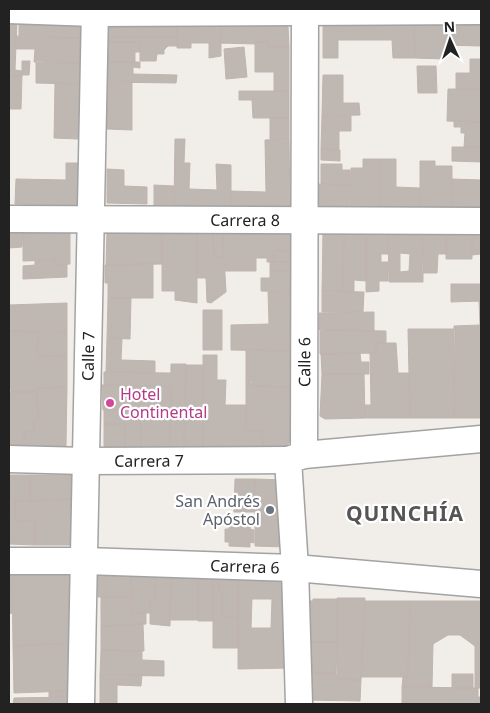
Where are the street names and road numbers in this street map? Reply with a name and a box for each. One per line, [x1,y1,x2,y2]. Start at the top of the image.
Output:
street label: Carrera 8 [210,209,280,231]
street label: Calle 7 [77,331,100,381]
street label: Calle 6 [293,337,315,387]
street label: Carrera 7 [114,450,184,472]
street label: Carrera 6 [210,554,280,578]

